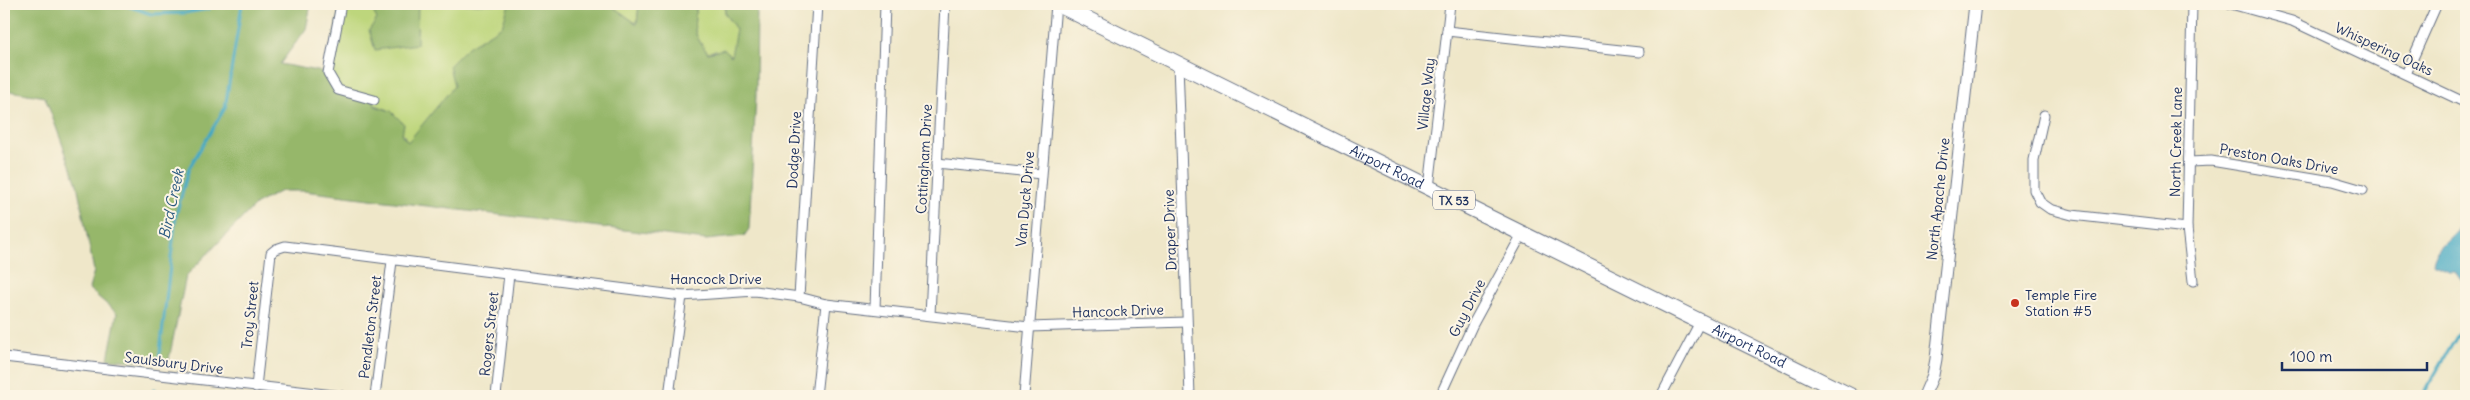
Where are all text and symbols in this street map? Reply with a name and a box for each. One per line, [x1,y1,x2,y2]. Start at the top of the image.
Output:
street label: Whispering Oaks [2332,18,2436,80]
street label: Village Way [1413,57,1439,131]
street label: North Creek Lane [2166,87,2186,197]
street label: Cottingham Drive [912,104,936,214]
street label: Dodge Drive [783,111,805,189]
street label: North Apache Drive [1923,137,1953,261]
street label: Preston Oaks Drive [2218,140,2340,178]
street label: Airport Road [1347,141,1427,193]
street label: Van Dyck Drive [1012,150,1038,248]
water label: Bird Creek [154,166,188,241]
street label: Draper Drive [1160,189,1180,271]
road number: TX 53 [1433,190,1475,210]
street label: Hancock Drive [670,270,762,288]
street label: Pendleton Street [355,274,385,380]
street label: Guy Drive [1445,276,1489,340]
street label: Troy Street [237,280,263,350]
place label: Temple Fire Station #5 [2025,286,2097,320]
street label: Rogers Street [476,291,502,377]
marker: Temple Fire Station #5 [2009,297,2021,309]
street label: Hancock Drive [1072,300,1164,322]
street label: Airport Road [1709,320,1789,372]
scale bar [2282,340,2428,372]
text: 100 m [2290,347,2332,366]
street label: Saulsbury Drive [124,348,224,378]

